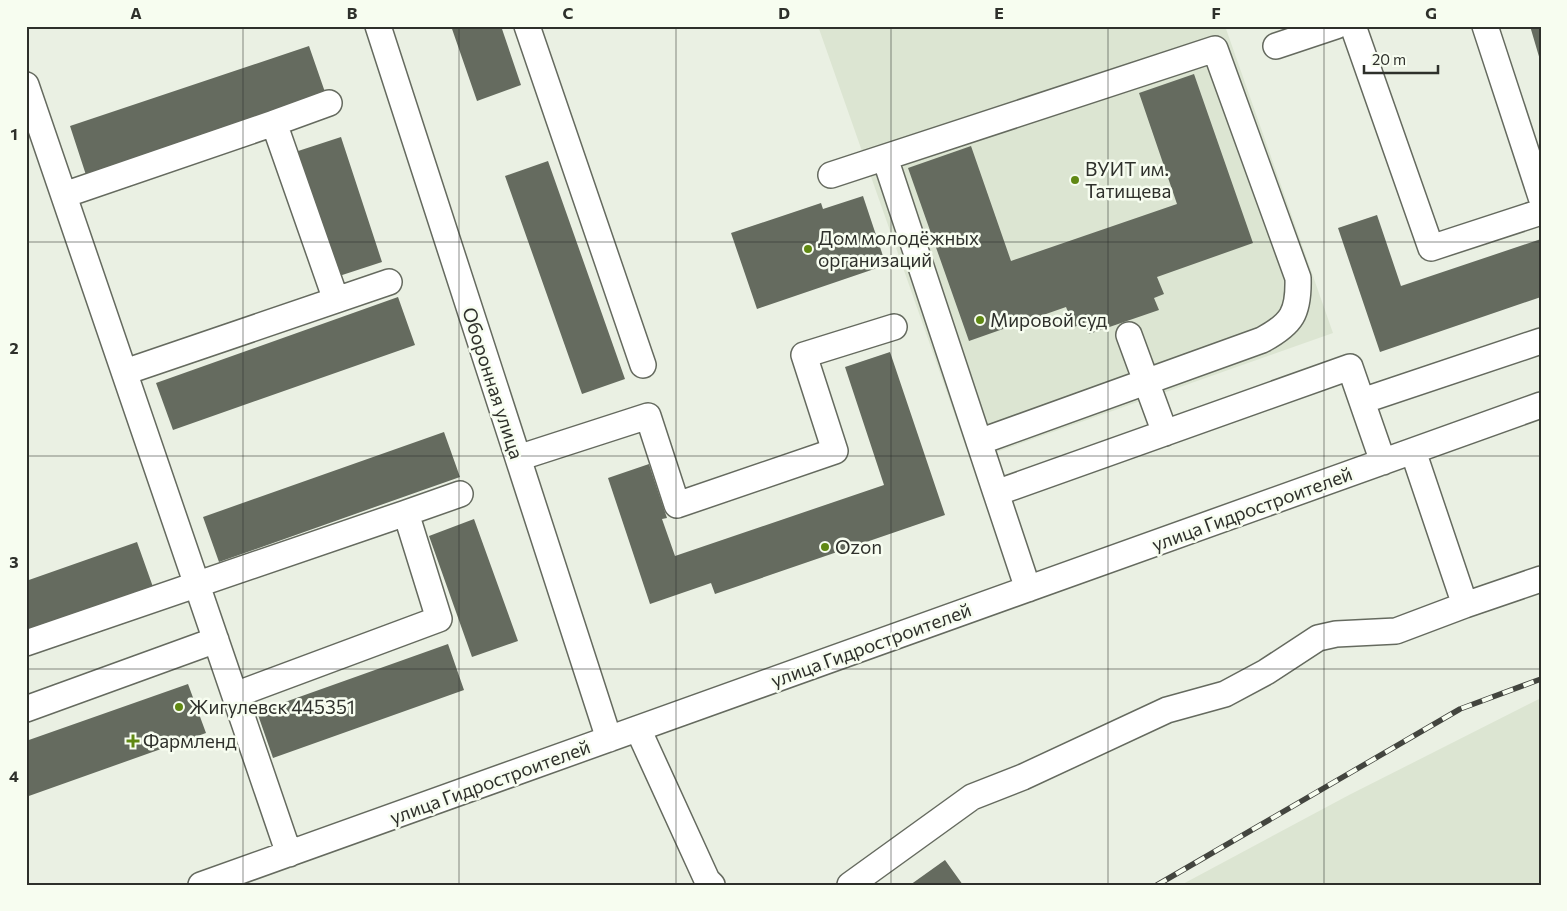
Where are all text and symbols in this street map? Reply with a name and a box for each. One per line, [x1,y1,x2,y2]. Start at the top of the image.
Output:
text: A [130,3,142,22]
text: B [347,3,358,22]
text: C [563,3,574,22]
text: D [778,3,790,22]
text: E [994,3,1004,22]
text: F [1211,3,1221,22]
text: G [1425,3,1437,22]
scale bar [1364,42,1438,74]
text: 20 m [1372,50,1406,68]
text: 1 [10,124,18,143]
place label: ВУИТ им. Татищева [1085,157,1171,202]
marker: ВУИТ им. Татищева [1069,174,1081,186]
place label: Дом молодёжных организаций [818,226,979,271]
marker: Дом молодёжных организаций [802,243,814,255]
street label: Оборонная улица [458,304,529,462]
place label: Мировой суд [990,308,1107,331]
marker: Мировой суд [974,314,986,326]
text: 2 [9,338,19,357]
street label: улица Гидростроителей [1148,462,1355,556]
place label: Ozon [835,535,882,558]
marker: Ozon [819,541,831,553]
text: 3 [9,552,19,571]
street label: улица Гидростроителей [767,598,974,692]
place label: Жигулевск 445351 [189,695,355,718]
marker: Жигулевск 445351 [173,701,185,713]
place label: Фармленд [143,729,237,752]
marker: Фармленд [127,735,139,747]
street label: улица Гидростроителей [386,735,593,829]
text: 4 [9,766,19,785]

